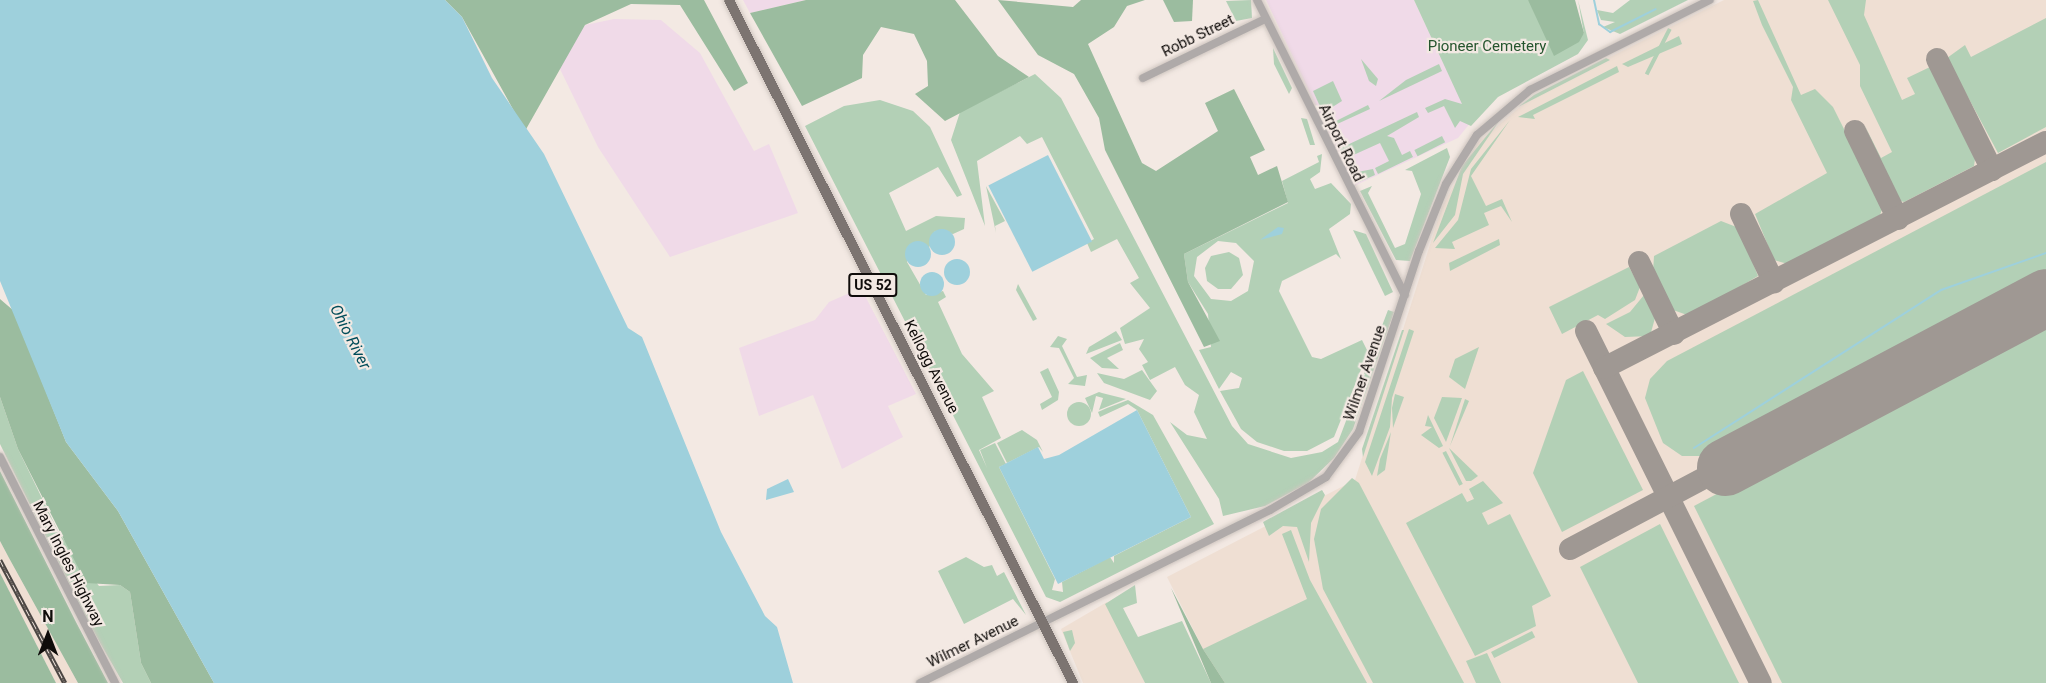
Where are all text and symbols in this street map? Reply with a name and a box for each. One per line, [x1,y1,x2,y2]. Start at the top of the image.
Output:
street label: Robb Street [1159,11,1237,61]
park label: Pioneer Cemetery [1428,38,1546,56]
street label: Airport Road [1315,101,1367,185]
road number: US 52 [848,274,898,296]
water label: Ohio River [326,301,374,373]
street label: Kellogg Avenue [900,317,962,417]
street label: Wilmer Avenue [1340,323,1390,423]
street label: Mary Ingles Highway [29,498,107,630]
north arrow [18,605,78,665]
text: N [42,607,54,626]
street label: Wilmer Avenue [924,612,1022,672]

